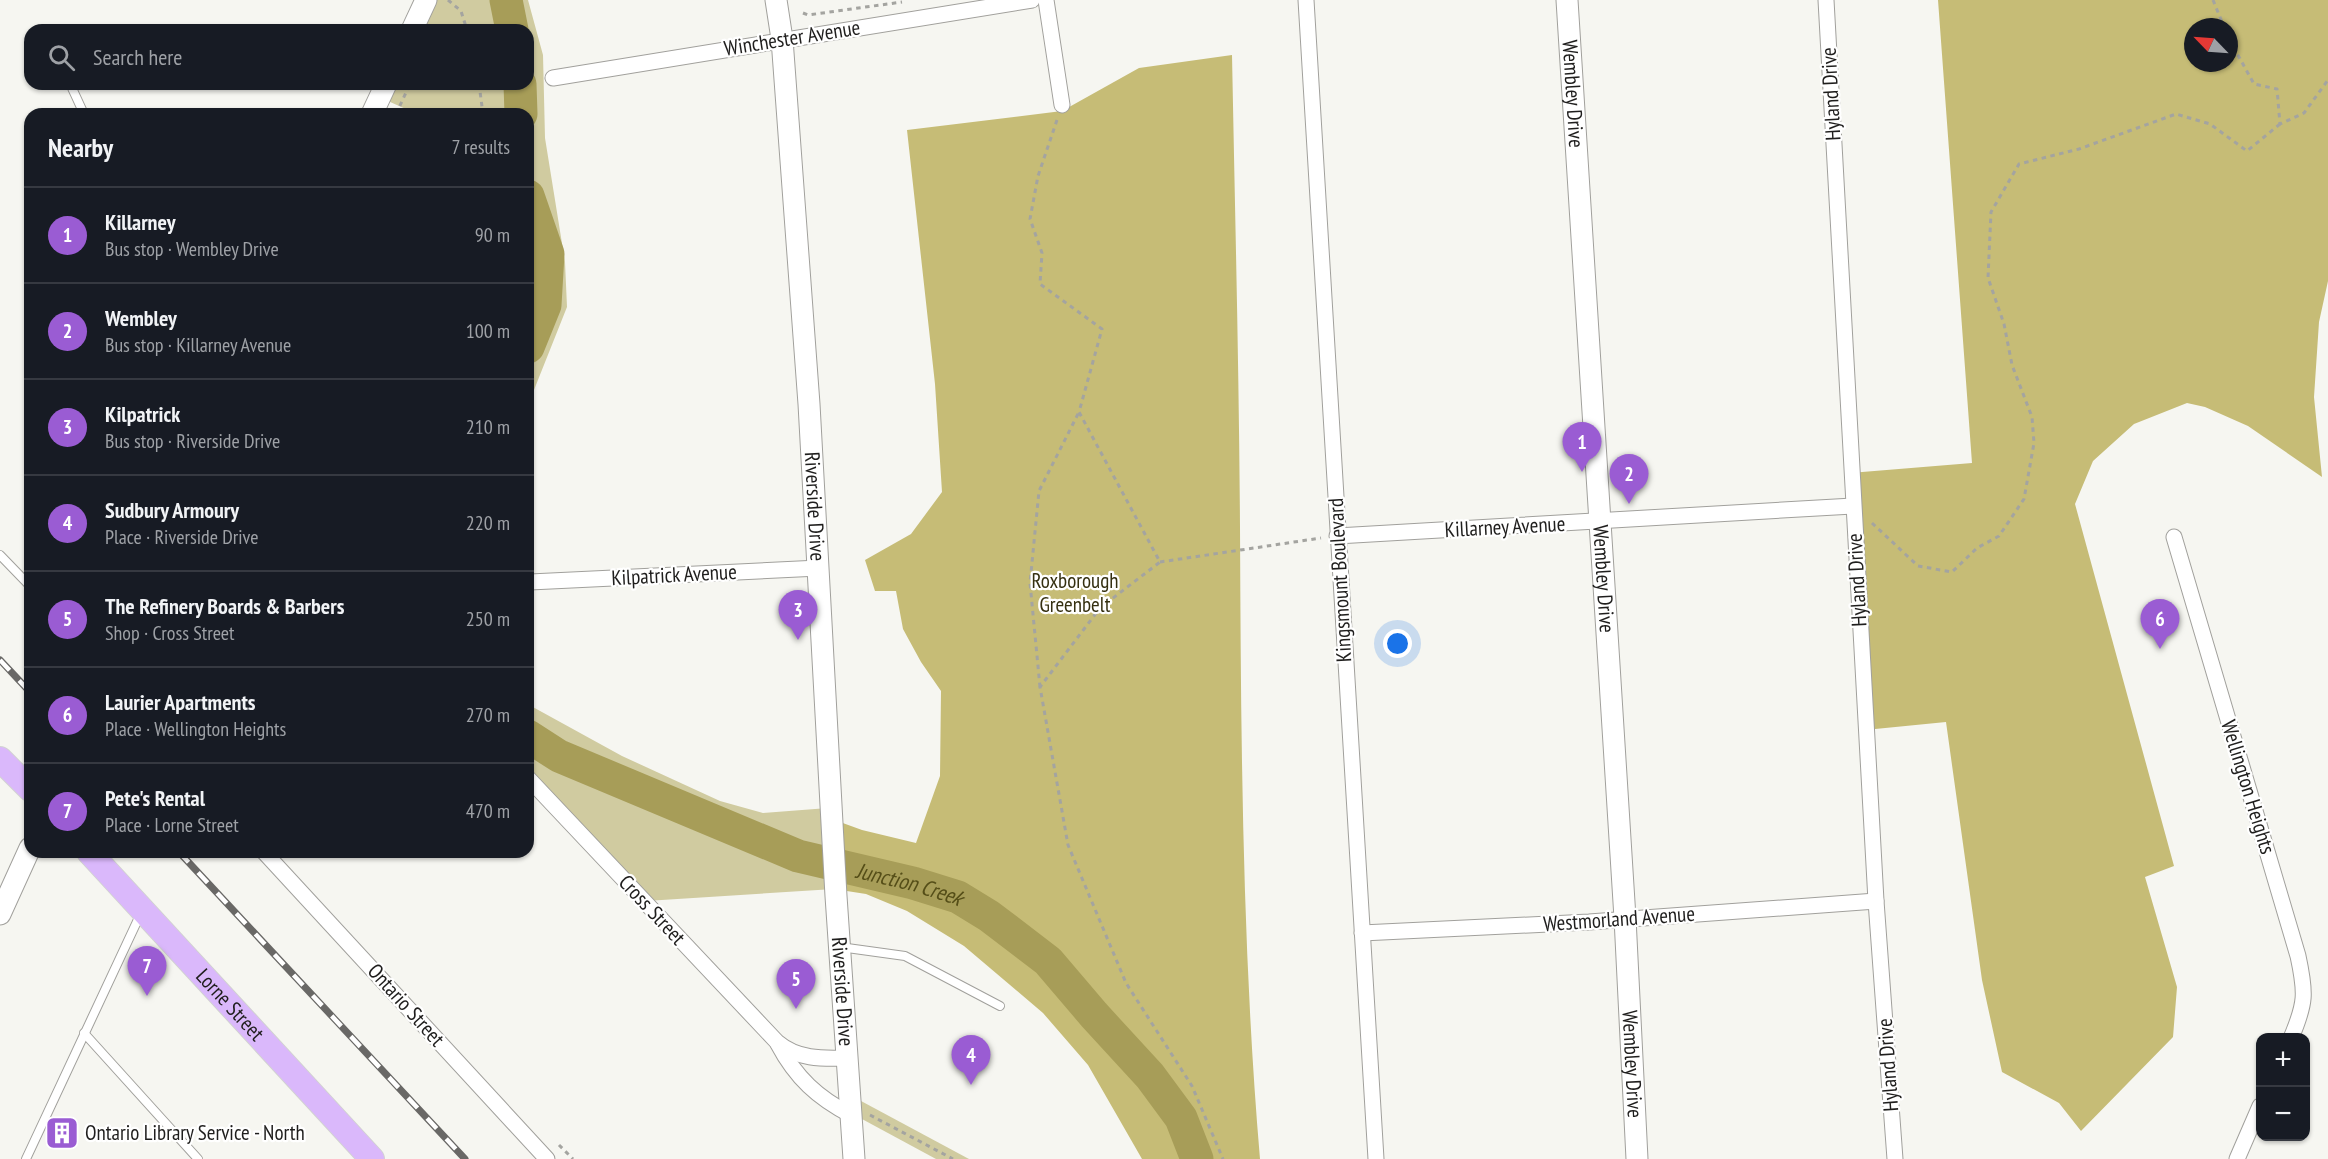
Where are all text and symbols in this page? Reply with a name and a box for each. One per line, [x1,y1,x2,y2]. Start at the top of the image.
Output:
street label: Winchester Avenue [722,13,862,62]
north arrow [2184,18,2238,72]
search box [24,24,534,90]
street label: Wembley Drive [1557,39,1590,149]
icon: search [45,41,78,74]
text: Search here [93,43,182,71]
street label: Hyland Drive [1815,47,1846,141]
text: Nearby [48,131,113,164]
text: 7 results [452,134,510,160]
text: Killarney [105,208,175,236]
text: 1 [63,222,72,248]
text: 90 m [475,222,510,248]
text: Bus stop · Wembley Drive [105,236,279,262]
text: Wembley [105,304,177,332]
text: 2 [63,318,72,344]
text: 100 m [466,318,510,344]
text: Bus stop · Killarney Avenue [105,332,291,358]
text: Kilpatrick [105,400,180,428]
text: 3 [63,414,72,440]
text: 210 m [466,414,510,440]
pin: 1 [1562,422,1602,472]
text: Bus stop · Riverside Drive [105,428,280,454]
street label: Riverside Drive [799,451,832,562]
pin: 2 [1610,454,1648,504]
text: Sudbury Armoury [105,496,239,524]
street label: Kingsmount Boulevard [1322,497,1357,663]
text: 4 [63,510,72,536]
text: 220 m [466,510,510,536]
street label: Killarney Avenue [1444,510,1566,543]
text: Place · Riverside Drive [105,524,259,550]
street label: Wembley Drive [1587,524,1621,634]
street label: Hyland Drive [1841,533,1872,627]
street label: Kilpatrick Avenue [611,558,737,591]
park label: Roxborough Greenbelt [1031,567,1119,618]
pin: 3 [778,590,818,640]
text: The Refinery Boards & Barbers [105,592,344,620]
pin: 6 [2140,600,2180,649]
text: 5 [63,606,72,632]
text: 250 m [466,606,510,632]
text: Shop · Cross Street [105,620,235,646]
your location [1383,629,1412,658]
text: Laurier Apartments [105,688,256,716]
text: 6 [63,702,72,728]
text: 270 m [466,702,510,728]
text: Place · Wellington Heights [105,716,286,742]
street label: Wellington Heights [2215,717,2282,857]
text: Pete's Rental [105,784,205,812]
text: 7 [63,798,72,824]
text: 470 m [466,798,510,824]
text: Place · Lorne Street [105,812,239,838]
water label: Junction Creek [853,856,971,913]
street label: Cross Street [613,869,692,951]
street label: Westmorland Avenue [1542,900,1696,937]
street label: Riverside Drive [826,936,860,1047]
pin: 7 [128,946,166,996]
street label: Ontario Street [362,958,451,1052]
pin: 5 [776,960,816,1009]
street label: Lorne Street [190,963,270,1046]
street label: Wembley Drive [1617,1009,1649,1119]
street label: Hyland Drive [1871,1018,1904,1113]
map controls [2256,1033,2310,1141]
button: + [2256,1033,2310,1087]
pin: 4 [952,1036,990,1085]
button: − [2256,1087,2310,1141]
building icon: Ontario Library Service - North [44,1115,80,1151]
place label: Ontario Library Service - North [85,1119,305,1146]

